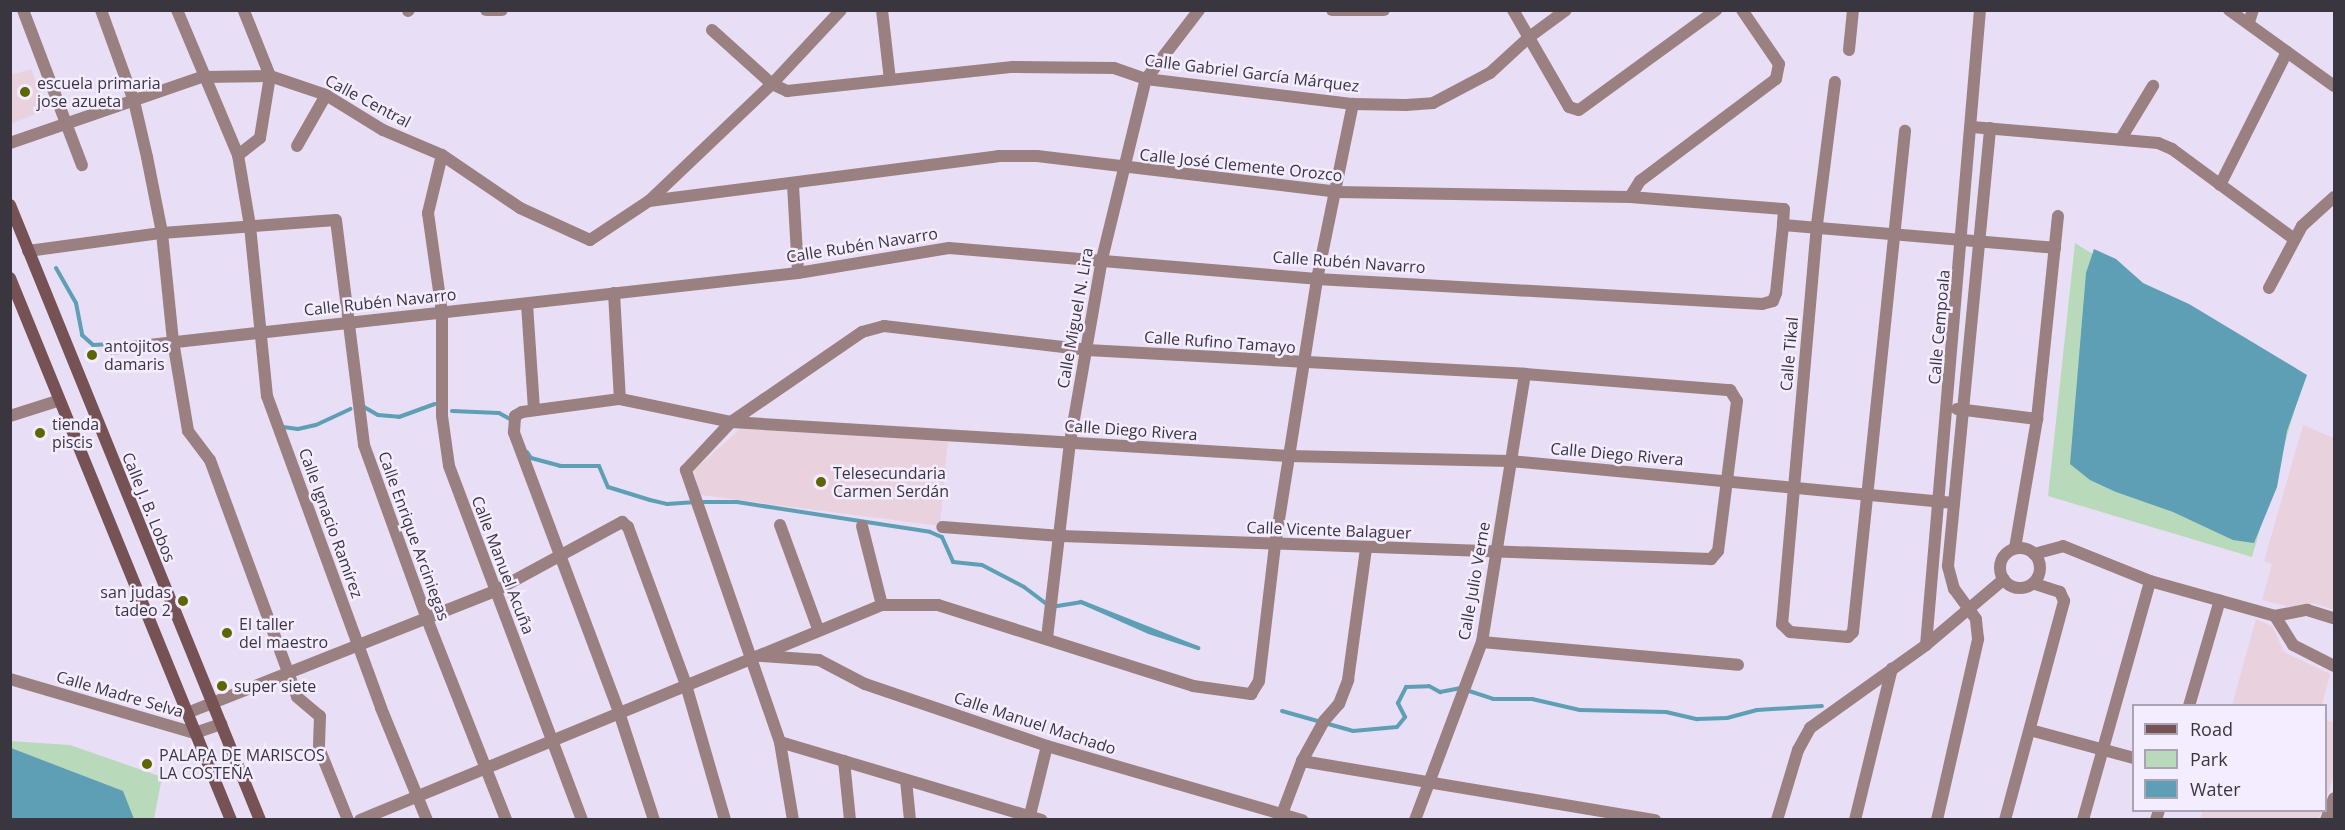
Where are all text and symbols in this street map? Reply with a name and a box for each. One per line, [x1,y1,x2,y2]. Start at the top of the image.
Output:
street label: Calle Gabriel García Márquez [1144,50,1360,96]
street label: Calle Central [322,70,414,132]
place label: escuela primaria jose azueta [37,73,161,111]
marker: escuela primaria jose azueta [18,85,32,99]
street label: Calle José Clemente Orozco [1139,145,1343,185]
street label: Calle Rubén Navarro [785,224,939,266]
street label: Calle Miguel N. Lira [1053,246,1097,390]
street label: Calle Rubén Navarro [1272,247,1426,277]
street label: Calle Cempoala [1924,269,1954,385]
street label: Calle Rubén Navarro [303,284,457,320]
street label: Calle Tikal [1776,316,1802,392]
street label: Calle Rufino Tamayo [1144,327,1296,357]
place label: antojitos damaris [104,336,169,374]
marker: antojitos damaris [85,348,99,362]
place label: tienda piscis [52,414,99,452]
street label: Calle Diego Rivera [1064,416,1198,444]
marker: tienda piscis [33,426,47,440]
street label: Calle Diego Rivera [1550,439,1684,469]
street label: Calle Ignacio Ramírez [295,445,367,601]
street label: Calle J. B. Lobos [118,449,180,565]
street label: Calle Enrique Arciniegas [374,449,454,623]
place label: Telesecundaria Carmen Serdán [833,463,949,501]
marker: Telesecundaria Carmen Serdán [814,475,828,489]
street label: Calle Manuel Acuña [468,493,538,637]
street label: Calle Vicente Balaguer [1246,518,1412,542]
street label: Calle Julio Verne [1454,520,1494,642]
place label: san judas tadeo 2 [100,582,171,620]
marker: san judas tadeo 2 [176,594,190,608]
place label: El taller del maestro [239,614,328,652]
marker: El taller del maestro [220,626,234,640]
street label: Calle Madre Selva [54,667,186,721]
place label: super siete [234,676,316,696]
marker: super siete [215,679,229,693]
street label: Calle Manuel Machado [952,688,1118,758]
legend [2132,704,2327,812]
text: Road [2190,717,2233,741]
place label: PALAPA DE MARISCOS LA COSTEÑA [159,745,325,783]
text: Park [2190,747,2228,771]
marker: PALAPA DE MARISCOS LA COSTEÑA [140,757,154,771]
text: Water [2190,777,2241,801]

